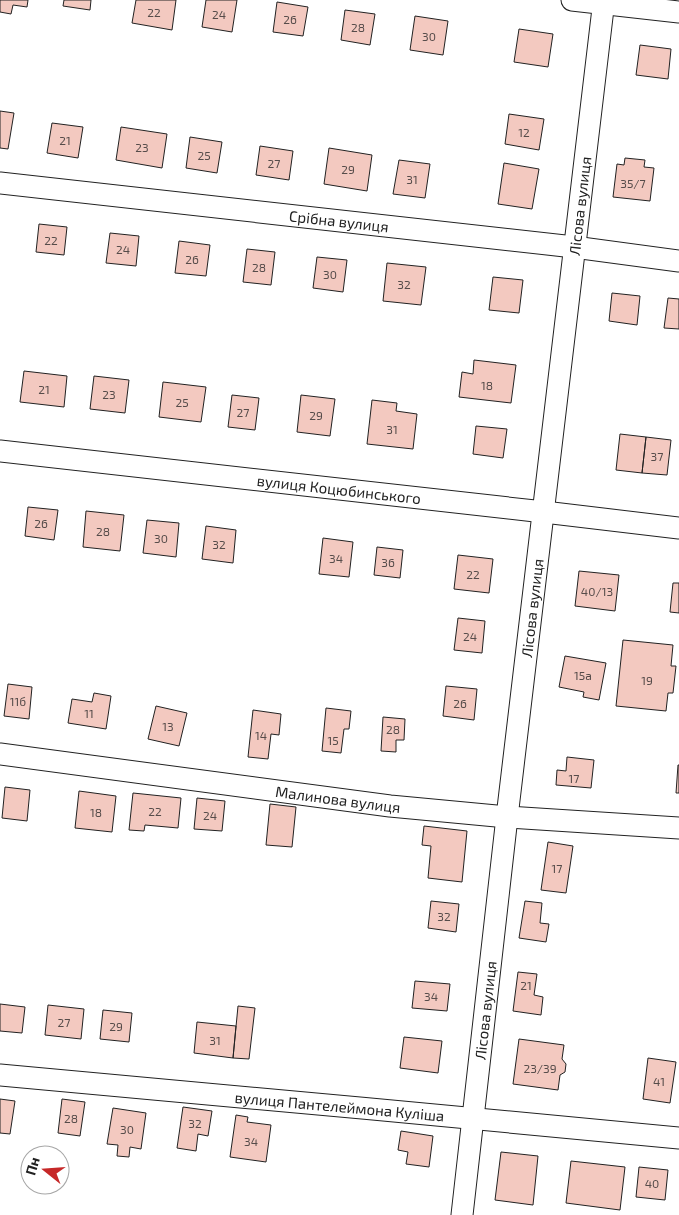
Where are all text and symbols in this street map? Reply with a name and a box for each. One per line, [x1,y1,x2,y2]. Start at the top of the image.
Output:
house number: 22 [147,5,161,19]
house number: 24 [212,7,226,21]
house number: 26 [283,12,297,26]
house number: 28 [351,20,365,34]
house number: 30 [422,29,436,43]
house number: 12 [518,125,530,139]
house number: 21 [59,133,71,147]
house number: 23 [135,140,149,154]
house number: 25 [197,148,211,162]
street label: Лісова вулиця [565,155,594,256]
house number: 27 [268,156,280,170]
house number: 29 [341,162,355,176]
house number: 31 [406,172,418,186]
house number: 35/7 [620,176,646,190]
street label: Срібна вулиця [288,206,390,235]
house number: 22 [44,233,58,247]
house number: 24 [116,242,130,256]
house number: 26 [185,252,199,266]
house number: 28 [252,260,266,274]
house number: 30 [323,267,337,281]
house number: 32 [397,277,411,291]
house number: 18 [481,378,493,392]
house number: 21 [38,382,50,396]
house number: 23 [102,387,116,401]
house number: 25 [175,395,189,409]
house number: 27 [237,405,249,419]
house number: 29 [309,408,323,422]
house number: 31 [386,422,398,436]
house number: 37 [651,449,663,463]
street label: вулиця Коцюбинського [256,471,422,507]
house number: 26 [34,516,48,530]
house number: 28 [96,524,110,538]
house number: 30 [154,531,168,545]
house number: 32 [212,537,226,551]
house number: 34 [329,551,343,565]
house number: 36 [381,555,395,569]
street label: Лісова вулиця [517,558,547,658]
house number: 22 [466,567,480,581]
house number: 40/13 [581,584,613,598]
house number: 24 [463,629,477,643]
house number: 15а [574,668,592,682]
house number: 19 [641,673,653,687]
house number: 11б [10,694,26,708]
house number: 26 [453,696,467,710]
house number: 11 [84,706,94,720]
house number: 13 [162,719,174,733]
house number: 28 [386,722,400,736]
house number: 14 [255,728,267,742]
house number: 15 [327,733,339,747]
house number: 17 [569,771,579,785]
street label: Малинова вулиця [274,782,401,816]
house number: 22 [148,804,162,818]
house number: 18 [90,805,102,819]
house number: 24 [203,808,217,822]
house number: 17 [552,861,562,875]
house number: 32 [437,909,451,923]
street label: Лісова вулиця [471,960,500,1061]
house number: 21 [520,978,532,992]
house number: 34 [424,989,438,1003]
house number: 27 [58,1015,70,1029]
house number: 29 [109,1019,123,1033]
house number: 31 [209,1033,221,1047]
house number: 23/39 [523,1061,557,1075]
house number: 41 [653,1074,665,1088]
street label: вулиця Пантелеймона Куліша [234,1088,445,1125]
house number: 28 [64,1111,78,1125]
house number: 32 [188,1116,202,1130]
house number: 30 [120,1122,134,1136]
house number: 34 [244,1134,258,1148]
north arrow [20,1145,70,1195]
text: Пн [21,1155,43,1177]
house number: 40 [645,1176,659,1190]

